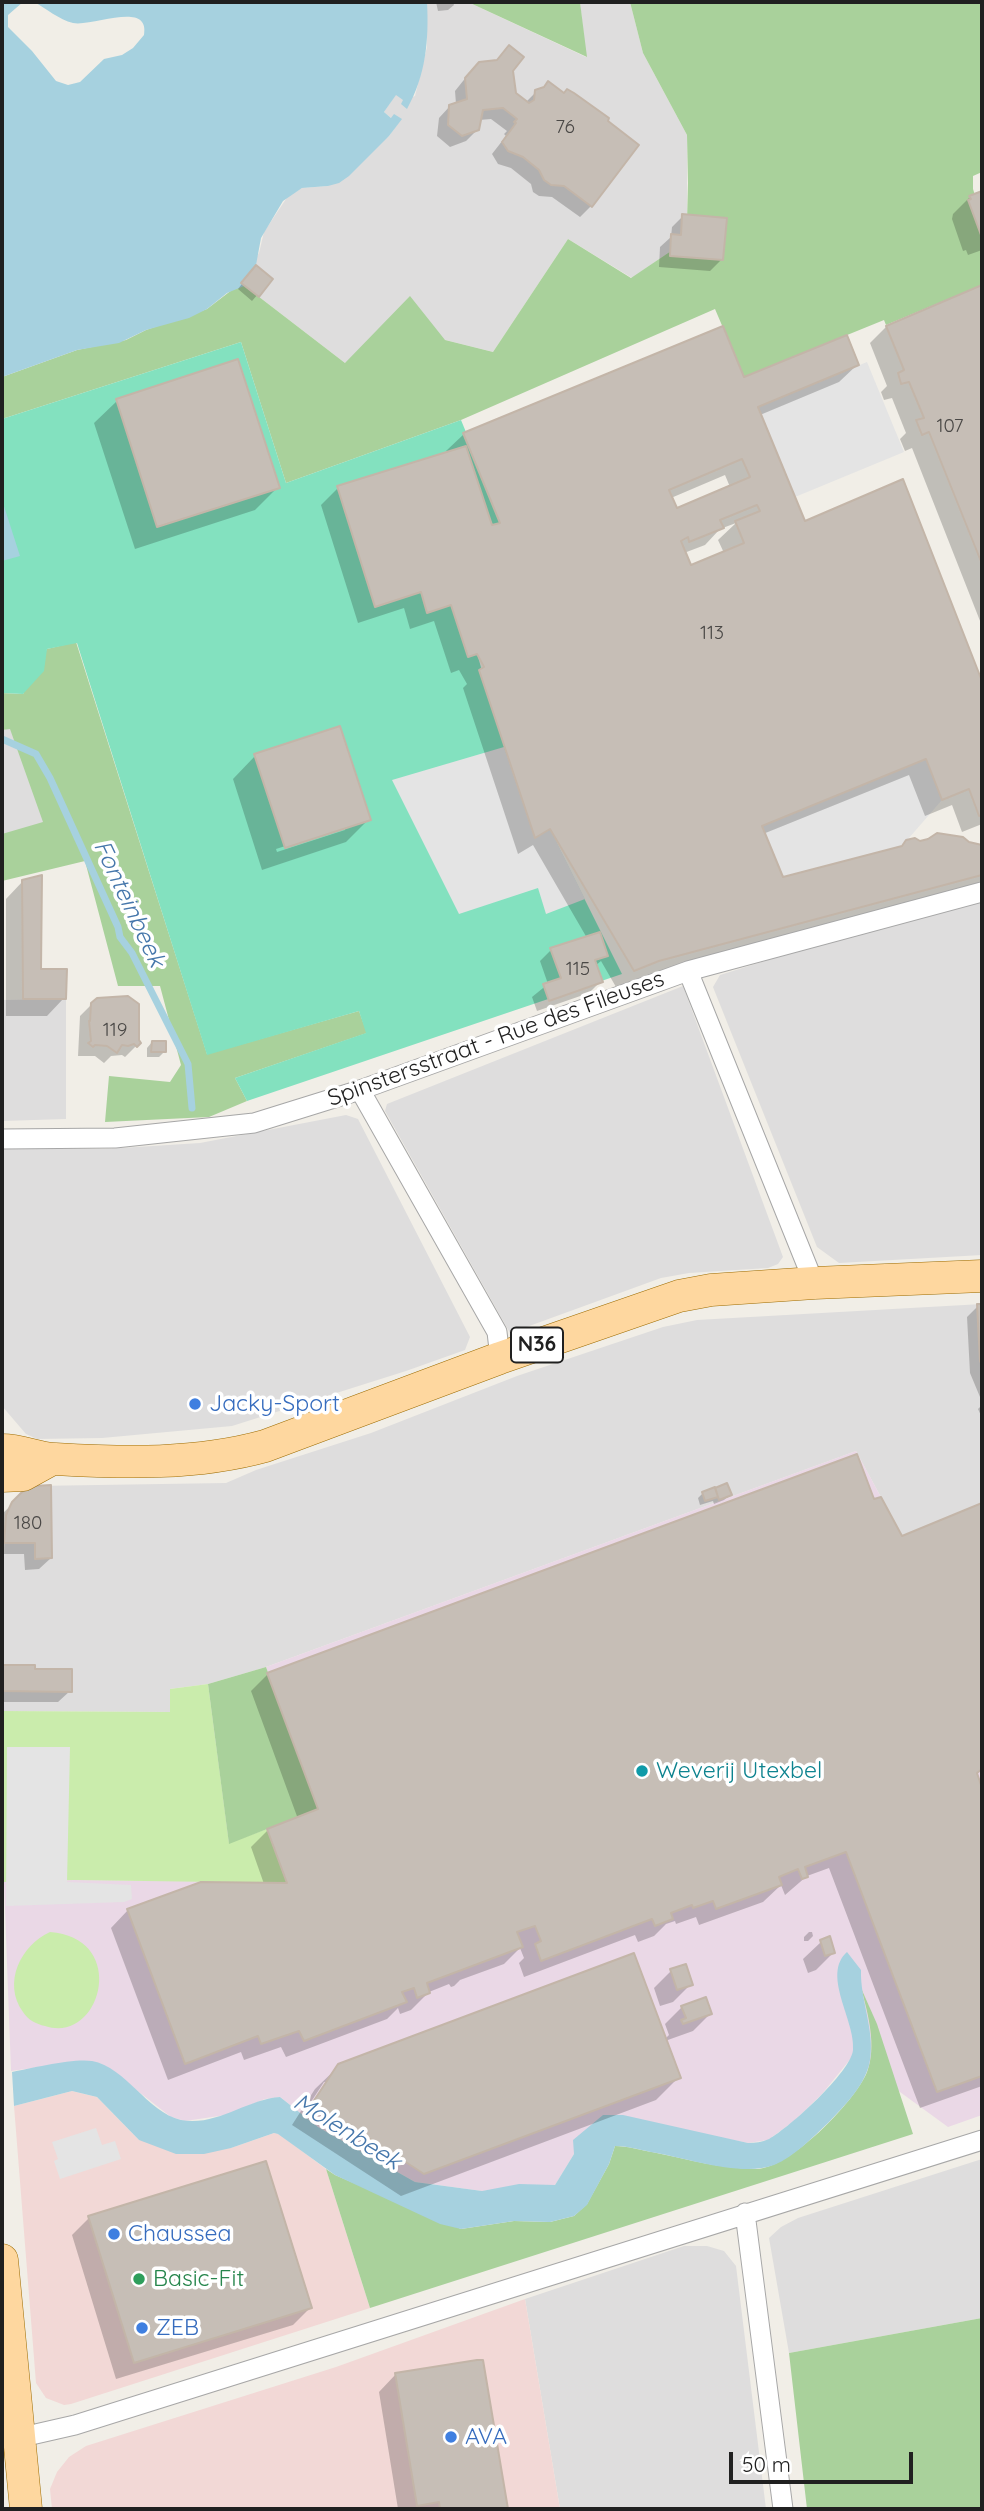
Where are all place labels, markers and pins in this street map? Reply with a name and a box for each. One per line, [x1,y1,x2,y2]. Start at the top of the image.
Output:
place label: Jacky-Sport [209,1390,340,1418]
marker: Jacky-Sport [187,1396,203,1412]
place label: Weverij Utexbel [656,1757,822,1785]
marker: Weverij Utexbel [634,1763,650,1779]
place label: Chaussea [128,2220,231,2248]
marker: Chaussea [106,2226,122,2242]
place label: Basic-Fit [153,2265,244,2293]
marker: Basic-Fit [131,2271,147,2287]
place label: ZEB [156,2314,199,2342]
marker: ZEB [134,2320,150,2336]
place label: AVA [465,2423,507,2451]
marker: AVA [443,2429,459,2445]

